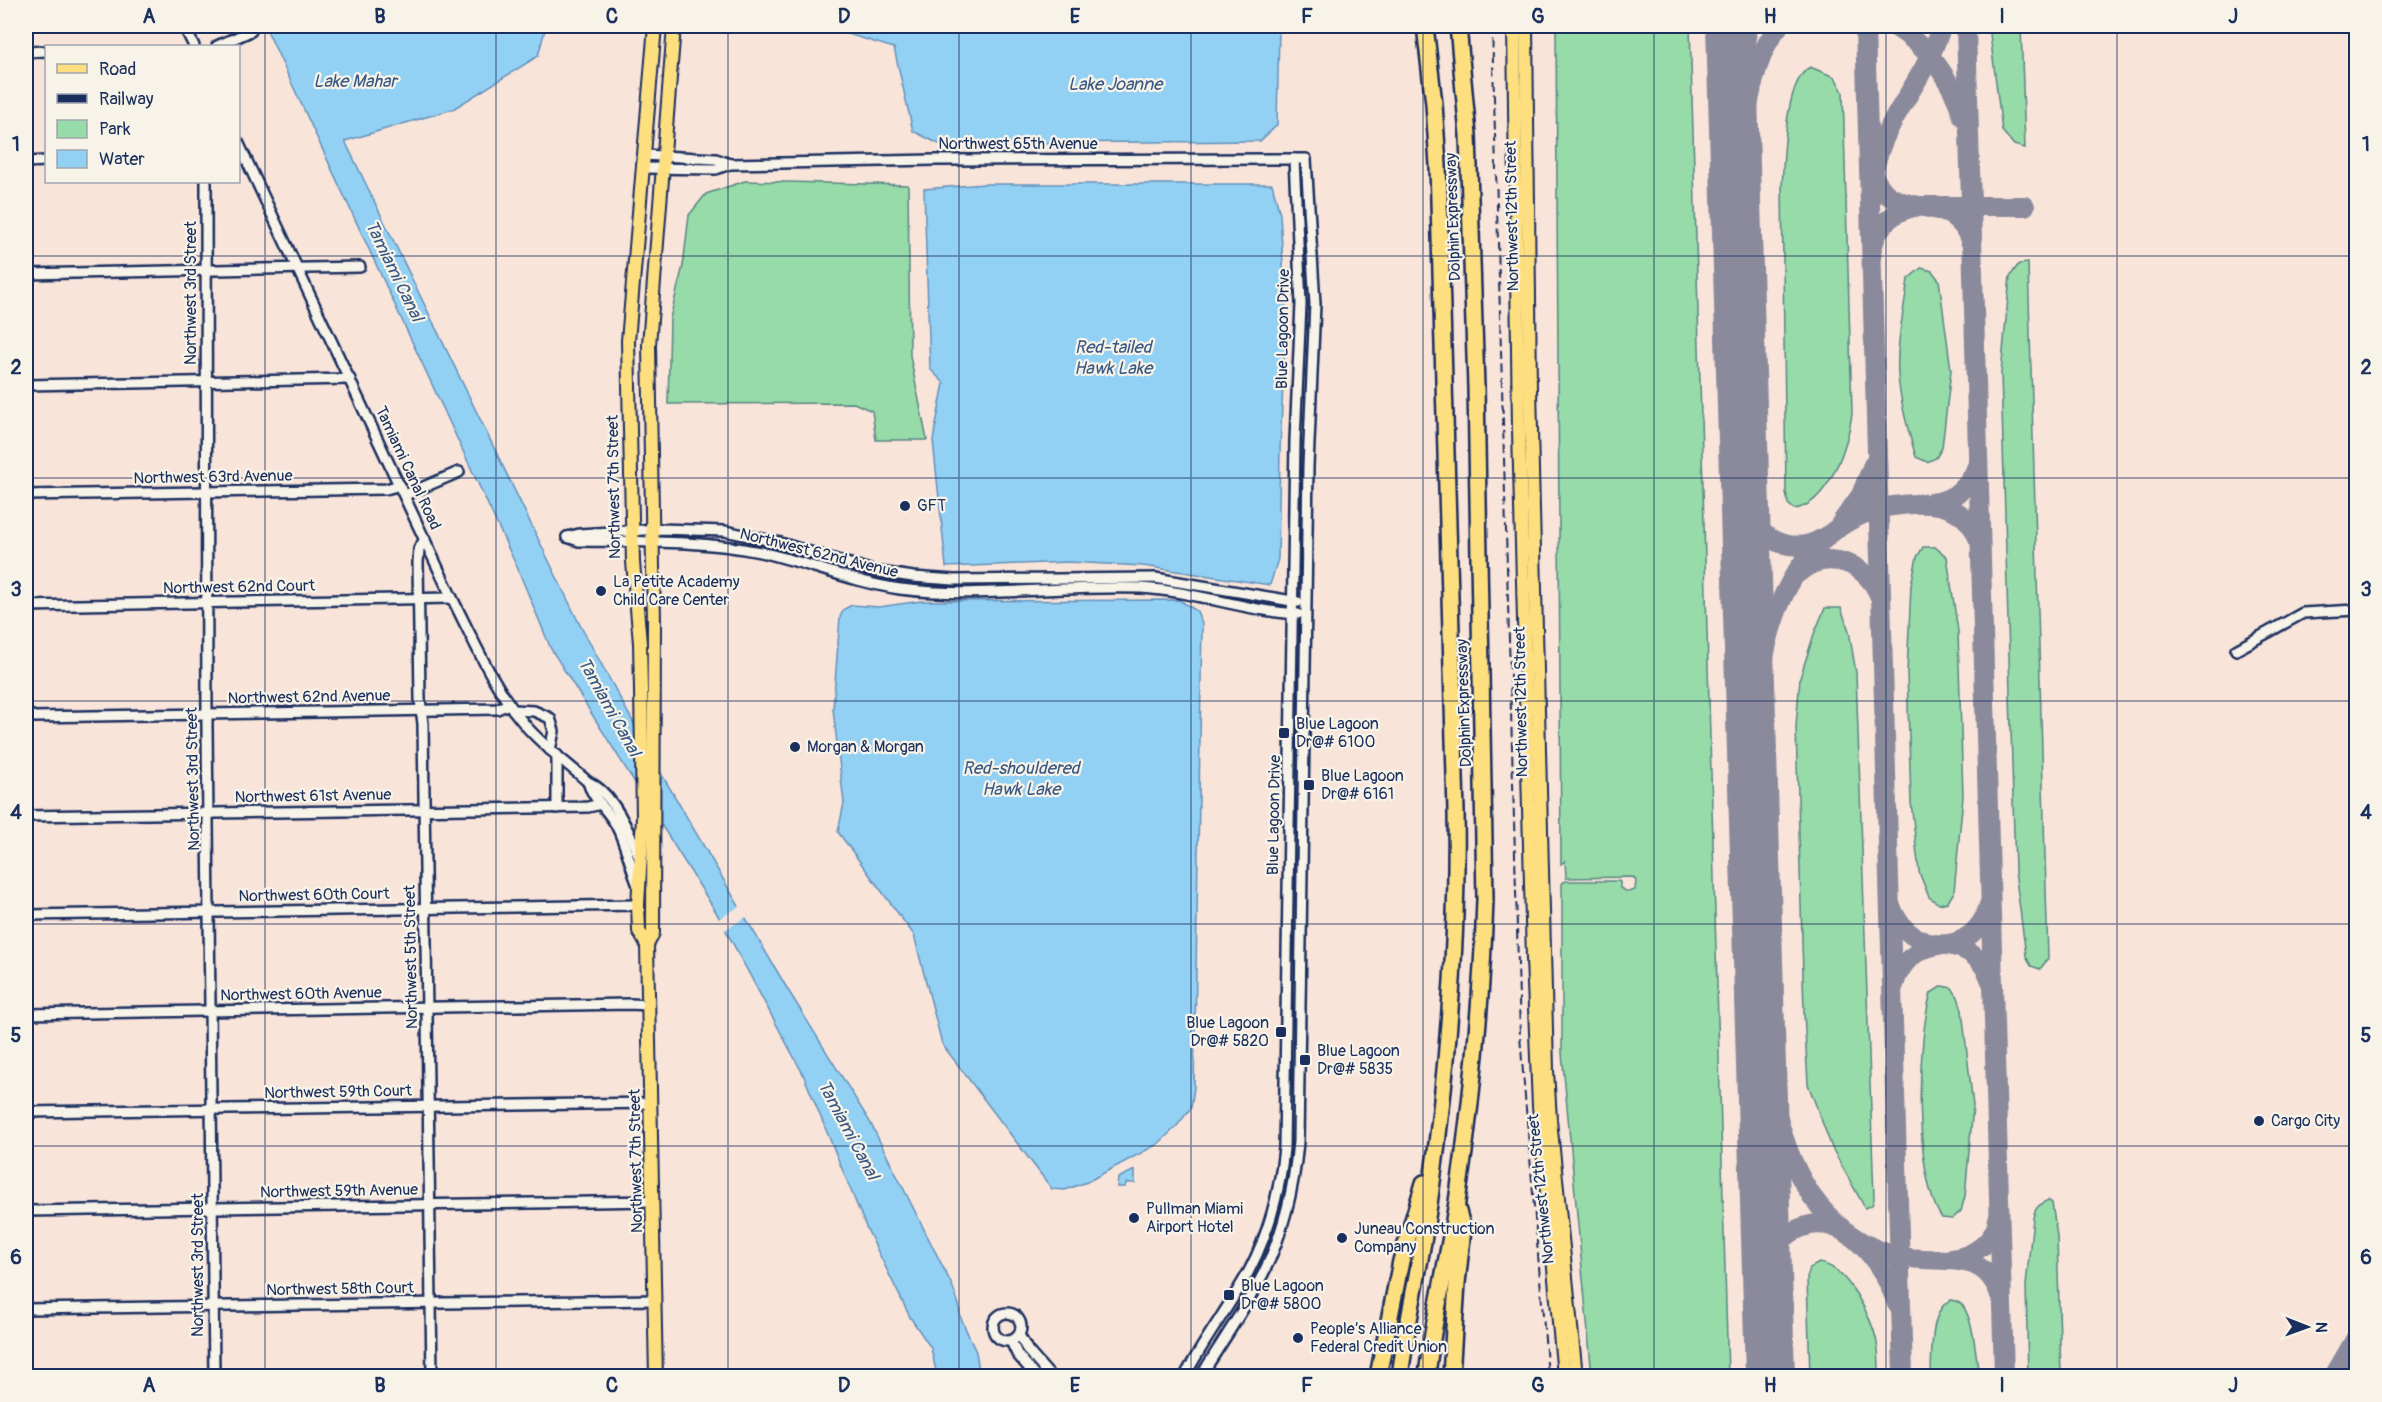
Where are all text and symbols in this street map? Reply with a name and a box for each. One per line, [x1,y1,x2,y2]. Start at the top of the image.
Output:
text: A [143,4,156,29]
text: B [374,4,386,29]
text: C [606,4,618,29]
text: D [838,4,851,29]
text: E [1070,4,1081,29]
text: F [1301,4,1313,29]
text: G [1531,4,1545,29]
text: H [1764,4,1777,29]
text: I [1999,4,2005,29]
text: J [2228,4,2238,29]
legend [45,45,240,183]
text: Road [99,58,136,81]
water label: Lake Mahar [313,70,399,93]
water label: Lake Joanne [1068,73,1164,96]
text: Railway [99,88,154,111]
text: Park [99,118,131,141]
text: 1 [12,132,20,157]
text: 1 [2362,132,2370,157]
street label: Northwest 65th Avenue [938,134,1098,154]
street label: Northwest 12th Street [1501,140,1523,292]
text: Water [99,148,145,171]
street label: Dolphin Expressway [1441,152,1465,282]
water label: Tamiami Canal [360,217,429,327]
street label: Northwest 3rd Street [181,221,201,365]
street label: Blue Lagoon Drive [1272,268,1294,389]
water label: Red-tailed Hawk Lake [1074,336,1154,380]
text: 2 [10,355,22,380]
text: 2 [2360,355,2372,380]
street label: Tamiami Canal Road [371,403,445,533]
street label: Northwest 7th Street [603,414,625,559]
street label: Northwest 63rd Avenue [133,466,293,488]
place label: GFT [917,496,946,516]
marker: GFT [898,499,912,513]
street label: Northwest 62nd Avenue [738,524,900,582]
place label: La Petite Academy Child Care Center [613,572,740,610]
street label: Northwest 62nd Court [163,576,316,598]
text: 3 [10,577,22,602]
text: 3 [2360,577,2372,602]
marker: La Petite Academy Child Care Center [594,584,608,598]
street label: Northwest 12th Street [1510,626,1532,778]
street label: Dolphin Expressway [1452,638,1476,768]
water label: Tamiami Canal [572,653,646,762]
street label: Northwest 62nd Avenue [228,686,391,708]
street label: Northwest 3rd Street [182,706,204,851]
place label: Blue Lagoon Dr@# 6100 [1296,714,1379,752]
marker: Blue Lagoon Dr@# 6100 [1277,726,1291,740]
place label: Morgan & Morgan [807,737,924,757]
marker: Morgan & Morgan [788,740,802,754]
street label: Blue Lagoon Drive [1263,754,1285,875]
water label: Red-shouldered Hawk Lake [963,757,1082,801]
place label: Blue Lagoon Dr@# 6161 [1321,766,1404,804]
marker: Blue Lagoon Dr@# 6161 [1302,778,1316,792]
street label: Northwest 61st Avenue [235,785,392,807]
text: 4 [10,800,22,825]
text: 4 [2360,800,2372,825]
street label: Northwest 60th Court [238,884,390,906]
street label: Northwest 5th Street [400,884,422,1029]
street label: Northwest 60th Avenue [220,983,382,1005]
place label: Blue Lagoon Dr@# 5820 [1186,1013,1269,1051]
text: 5 [11,1023,22,1048]
text: 5 [2361,1023,2372,1048]
marker: Blue Lagoon Dr@# 5820 [1274,1025,1288,1039]
place label: Blue Lagoon Dr@# 5835 [1317,1041,1400,1079]
marker: Blue Lagoon Dr@# 5835 [1298,1053,1312,1067]
water label: Tamiami Canal [812,1076,885,1185]
street label: Northwest 59th Court [264,1081,413,1103]
street label: Northwest 7th Street [625,1088,647,1233]
place label: Cargo City [2271,1111,2340,1131]
street label: Northwest 12th Street [1523,1112,1559,1265]
marker: Cargo City [2252,1114,2266,1128]
street label: Northwest 59th Avenue [260,1180,418,1202]
street label: Northwest 3rd Street [188,1193,208,1337]
place label: Pullman Miami Airport Hotel [1146,1199,1243,1237]
marker: Pullman Miami Airport Hotel [1127,1211,1141,1225]
place label: Juneau Construction Company [1354,1219,1495,1257]
marker: Juneau Construction Company [1335,1231,1349,1245]
text: 6 [10,1245,22,1270]
text: 6 [2360,1245,2372,1270]
place label: Blue Lagoon Dr@# 5800 [1241,1276,1324,1314]
street label: Northwest 58th Court [266,1278,415,1300]
marker: Blue Lagoon Dr@# 5800 [1222,1288,1236,1302]
north arrow [2277,1297,2337,1357]
place label: People’s Alliance Federal Credit Union [1310,1319,1447,1357]
text: N [2311,1322,2331,1333]
marker: People’s Alliance Federal Credit Union [1291,1331,1305,1345]
text: A [143,1373,156,1398]
text: B [374,1373,386,1398]
text: C [606,1373,618,1398]
text: D [838,1373,851,1398]
text: E [1070,1373,1081,1398]
text: F [1301,1373,1313,1398]
text: G [1531,1373,1545,1398]
text: H [1764,1373,1777,1398]
text: I [1999,1373,2005,1398]
text: J [2228,1373,2238,1398]

